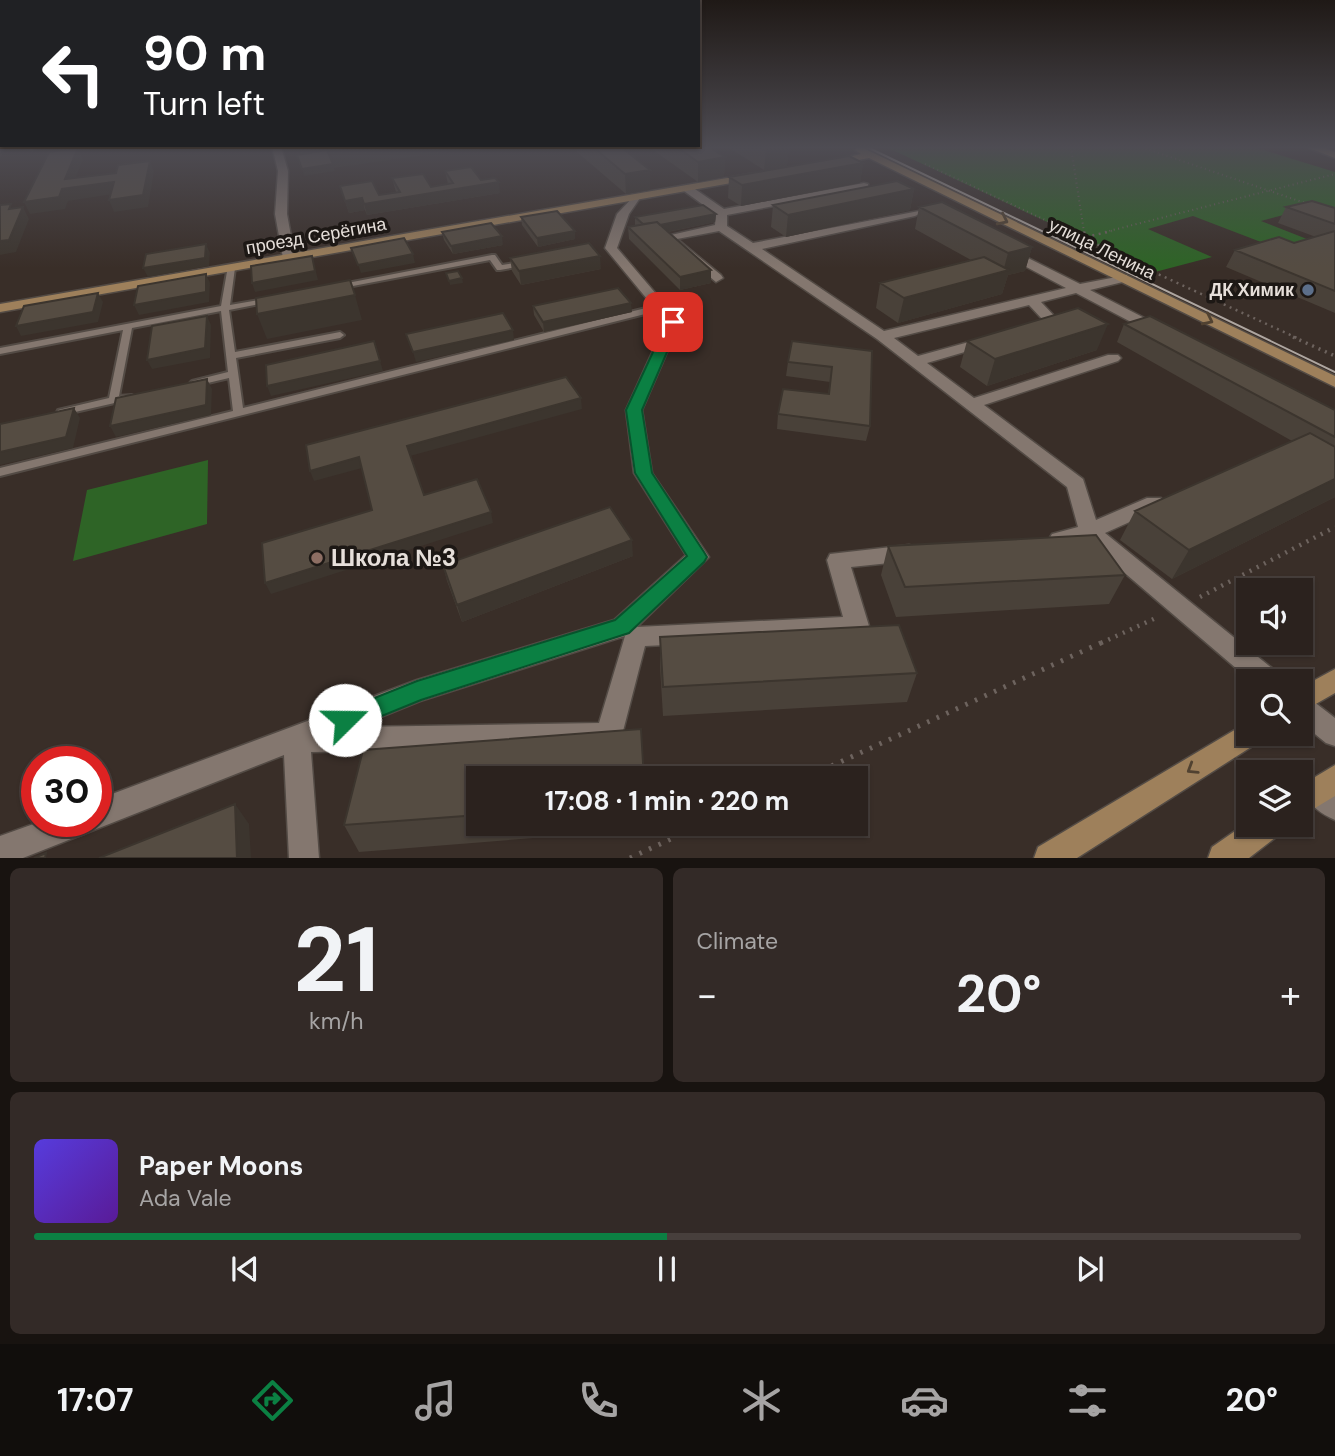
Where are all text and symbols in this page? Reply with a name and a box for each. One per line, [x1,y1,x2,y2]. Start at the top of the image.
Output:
text: 90 m [143,21,266,85]
icon: left [28,28,119,119]
text: Turn left [143,83,265,125]
street label: проезд Серёгина [244,212,389,260]
one-way arrow [996,212,1008,226]
street label: улица Ленина [1045,213,1160,286]
place label: ДК Химик [1209,278,1295,302]
marker: ДК Химик [1300,282,1316,298]
pin [643,292,703,352]
icon: arrive [654,303,692,341]
one-way arrow [1200,311,1213,325]
place label: Школа №3 [331,542,456,573]
marker: Школа №3 [309,550,325,566]
map controls [1236,578,1313,837]
button: sound [1236,578,1313,655]
button: search [1236,669,1313,746]
position arrow [308,683,382,757]
speed limit sign: 30 [21,746,112,837]
button: layers [1236,760,1313,837]
one-way arrow [1186,761,1199,774]
text: 17:08 · 1 min · 220 m [545,784,789,818]
text: 21 [293,901,379,1019]
text: Climate [697,926,778,956]
text: 20° [956,960,1041,1028]
text: − [697,970,717,1020]
text: + [1280,970,1301,1020]
text: km/h [309,1006,363,1036]
text: Paper Moons [139,1149,303,1183]
text: Ada Vale [139,1183,232,1213]
icon: previous [226,1250,264,1288]
icon: pause [648,1250,686,1288]
icon: next [1071,1250,1109,1288]
icon: directions [248,1376,297,1425]
icon: music [411,1376,460,1425]
icon: phone [574,1376,623,1425]
icon: climate [737,1376,786,1425]
icon: car [900,1376,949,1425]
icon: filters [1063,1376,1112,1425]
text: 17:07 [57,1379,134,1421]
text: 20° [1226,1379,1278,1421]

